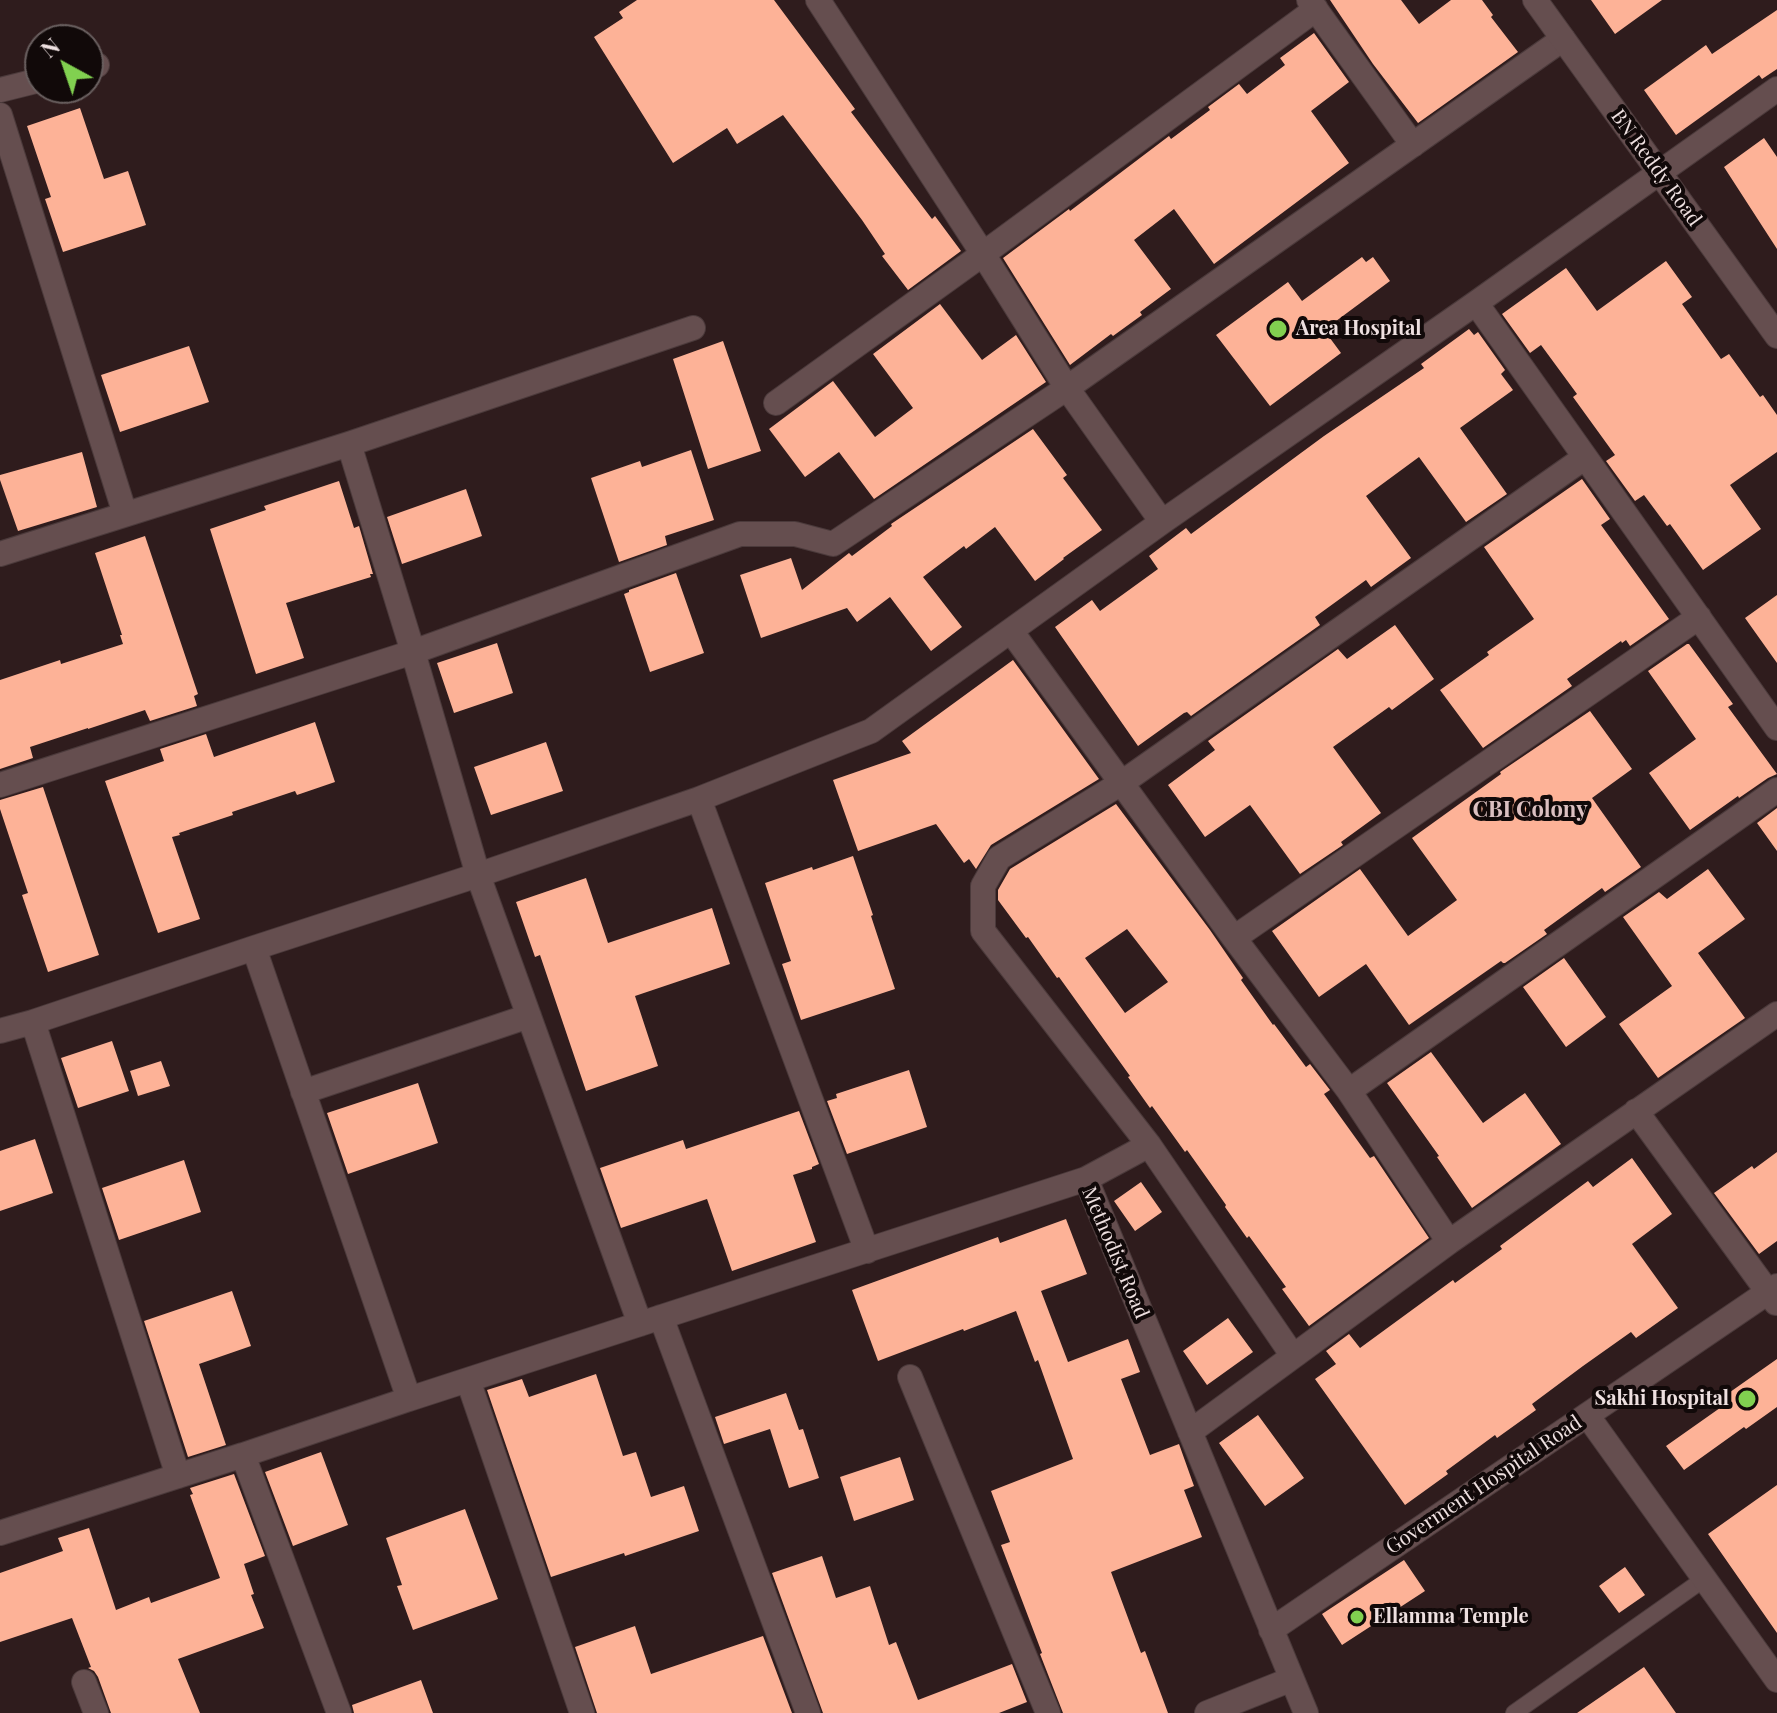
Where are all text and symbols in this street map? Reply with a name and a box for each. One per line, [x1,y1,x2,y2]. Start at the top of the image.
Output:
north arrow [24,24,104,104]
text: N [34,31,66,64]
street label: BN Reddy Road [1606,105,1706,231]
place label: Area Hospital [1296,317,1422,341]
marker: Area Hospital [1267,318,1289,340]
district label: CBI Colony [1472,797,1588,823]
street label: Methodist Road [1076,1183,1154,1323]
place label: Sakhi Hospital [1595,1387,1729,1411]
marker: Sakhi Hospital [1736,1388,1758,1410]
street label: Goverment Hospital Road [1382,1411,1586,1559]
place label: Ellamma Temple [1373,1605,1529,1629]
marker: Ellamma Temple [1348,1608,1366,1626]

